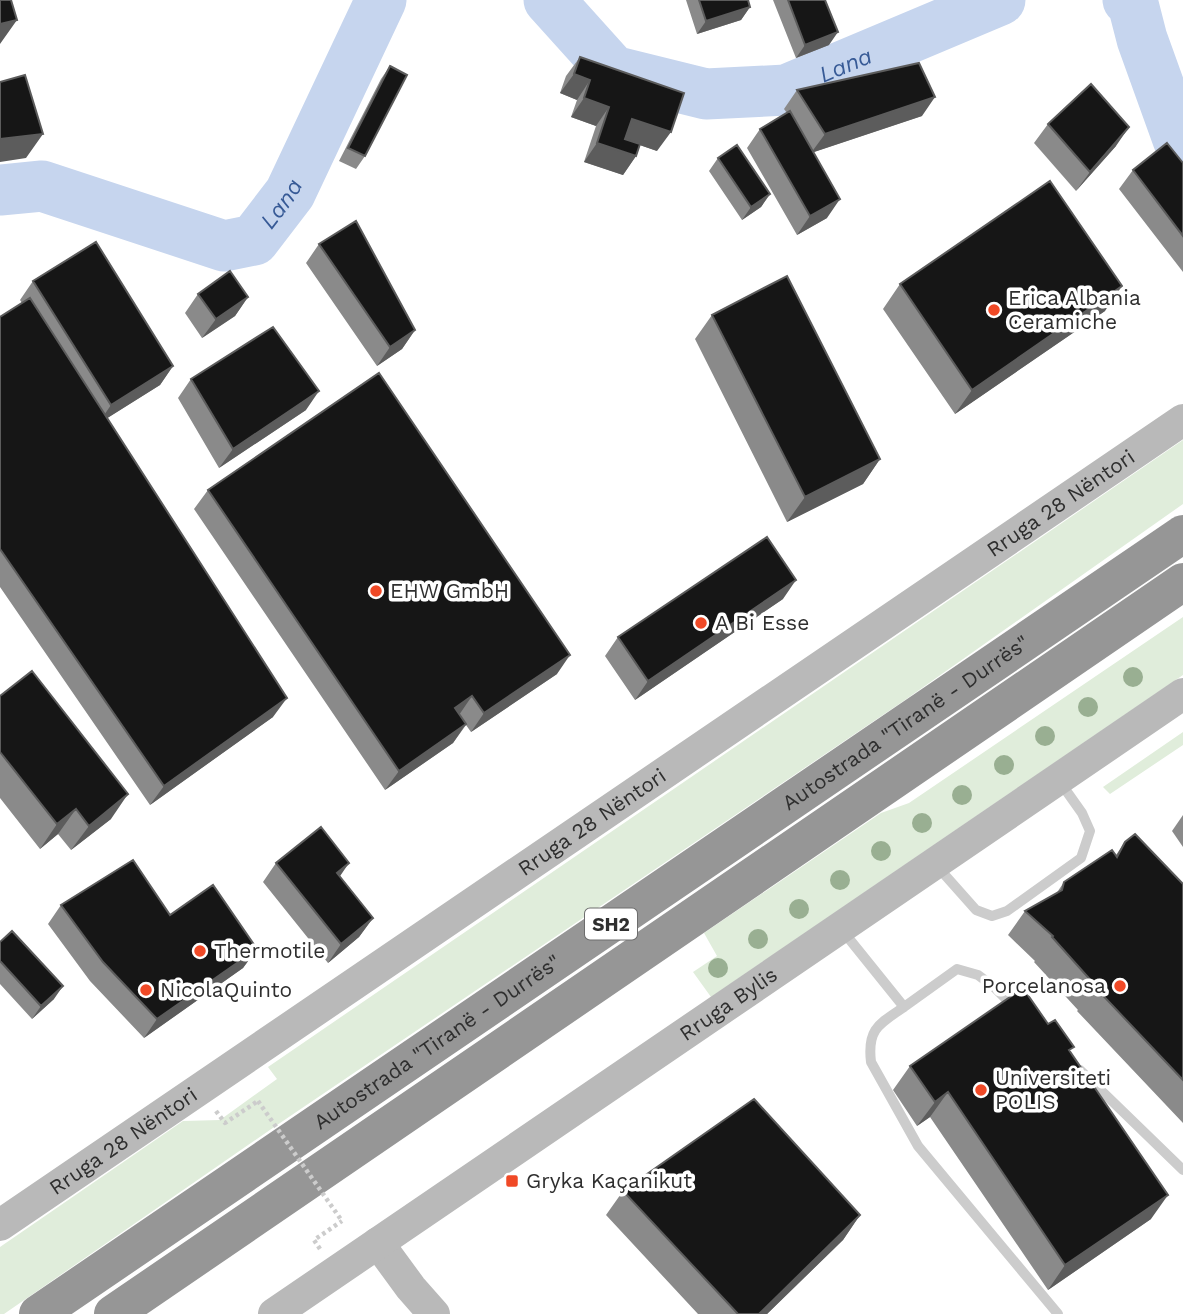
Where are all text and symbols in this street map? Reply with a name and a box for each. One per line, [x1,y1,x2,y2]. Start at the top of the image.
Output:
water label: Lana [815,42,876,89]
water label: Lana [255,175,309,234]
place label: Erica Albania Ceramiche [1008,285,1141,334]
marker: Erica Albania Ceramiche [986,302,1002,318]
street label: Rruga 28 Nëntori [982,444,1139,562]
place label: EHW GmbH [390,578,509,603]
marker: EHW GmbH [368,583,384,599]
place label: A Bi Esse [715,610,809,635]
marker: A Bi Esse [693,615,709,631]
street label: Autostrada "Tiranë - Durrës" [777,630,1034,815]
street label: Rruga 28 Nëntori [513,763,670,881]
road number: SH2 [585,908,637,940]
place label: Thermotile [214,938,325,963]
marker: Thermotile [192,943,208,959]
street label: Autostrada "Tiranë - Durrës" [309,949,565,1134]
street label: Rruga Bylis [674,962,782,1046]
place label: Porcelanosa [982,973,1106,998]
place label: NicolaQuinto [160,977,292,1002]
marker: Porcelanosa [1112,978,1128,994]
marker: NicolaQuinto [138,982,154,998]
place label: Universiteti POLIS [995,1065,1111,1114]
street label: Rruga 28 Nëntori [44,1082,202,1200]
marker: Universiteti POLIS [973,1082,989,1098]
place label: Gryka Kaçanikut [526,1168,692,1193]
marker: Gryka Kaçanikut [504,1173,520,1189]

